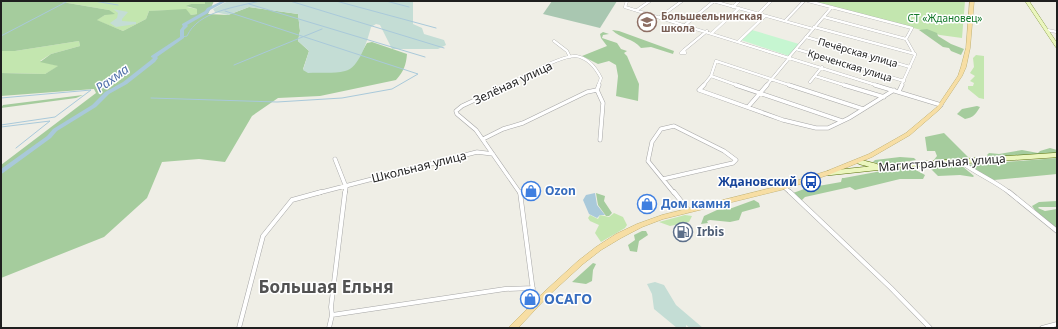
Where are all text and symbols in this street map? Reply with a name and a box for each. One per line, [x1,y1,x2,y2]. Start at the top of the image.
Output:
place label: Большеельнинская школа [661,9,762,35]
school or university icon: Большеельнинская школа [636,11,658,33]
park label: СТ «Ждановец» [908,11,982,25]
street label: Печёрская улица [816,34,900,70]
street label: Креченская улица [806,45,894,85]
street label: Зелёная улица [471,57,555,108]
water label: Рахма [92,59,133,96]
street label: Школьная улица [370,146,468,187]
street label: Магистральная улица [878,150,1006,175]
bus stop icon: Ждановский [800,171,822,193]
place label: Ждановский [718,173,797,190]
shop icon: Ozon [520,180,542,202]
place label: Ozon [545,182,576,199]
shop icon: Дом камня [636,193,658,215]
place label: Дом камня [661,195,730,212]
fuel station icon: Irbis [672,221,694,243]
place label: Irbis [697,223,724,240]
district label: Большая Ельня [259,275,393,298]
shop icon: ОСАГО [519,288,541,310]
place label: ОСАГО [544,289,592,308]

